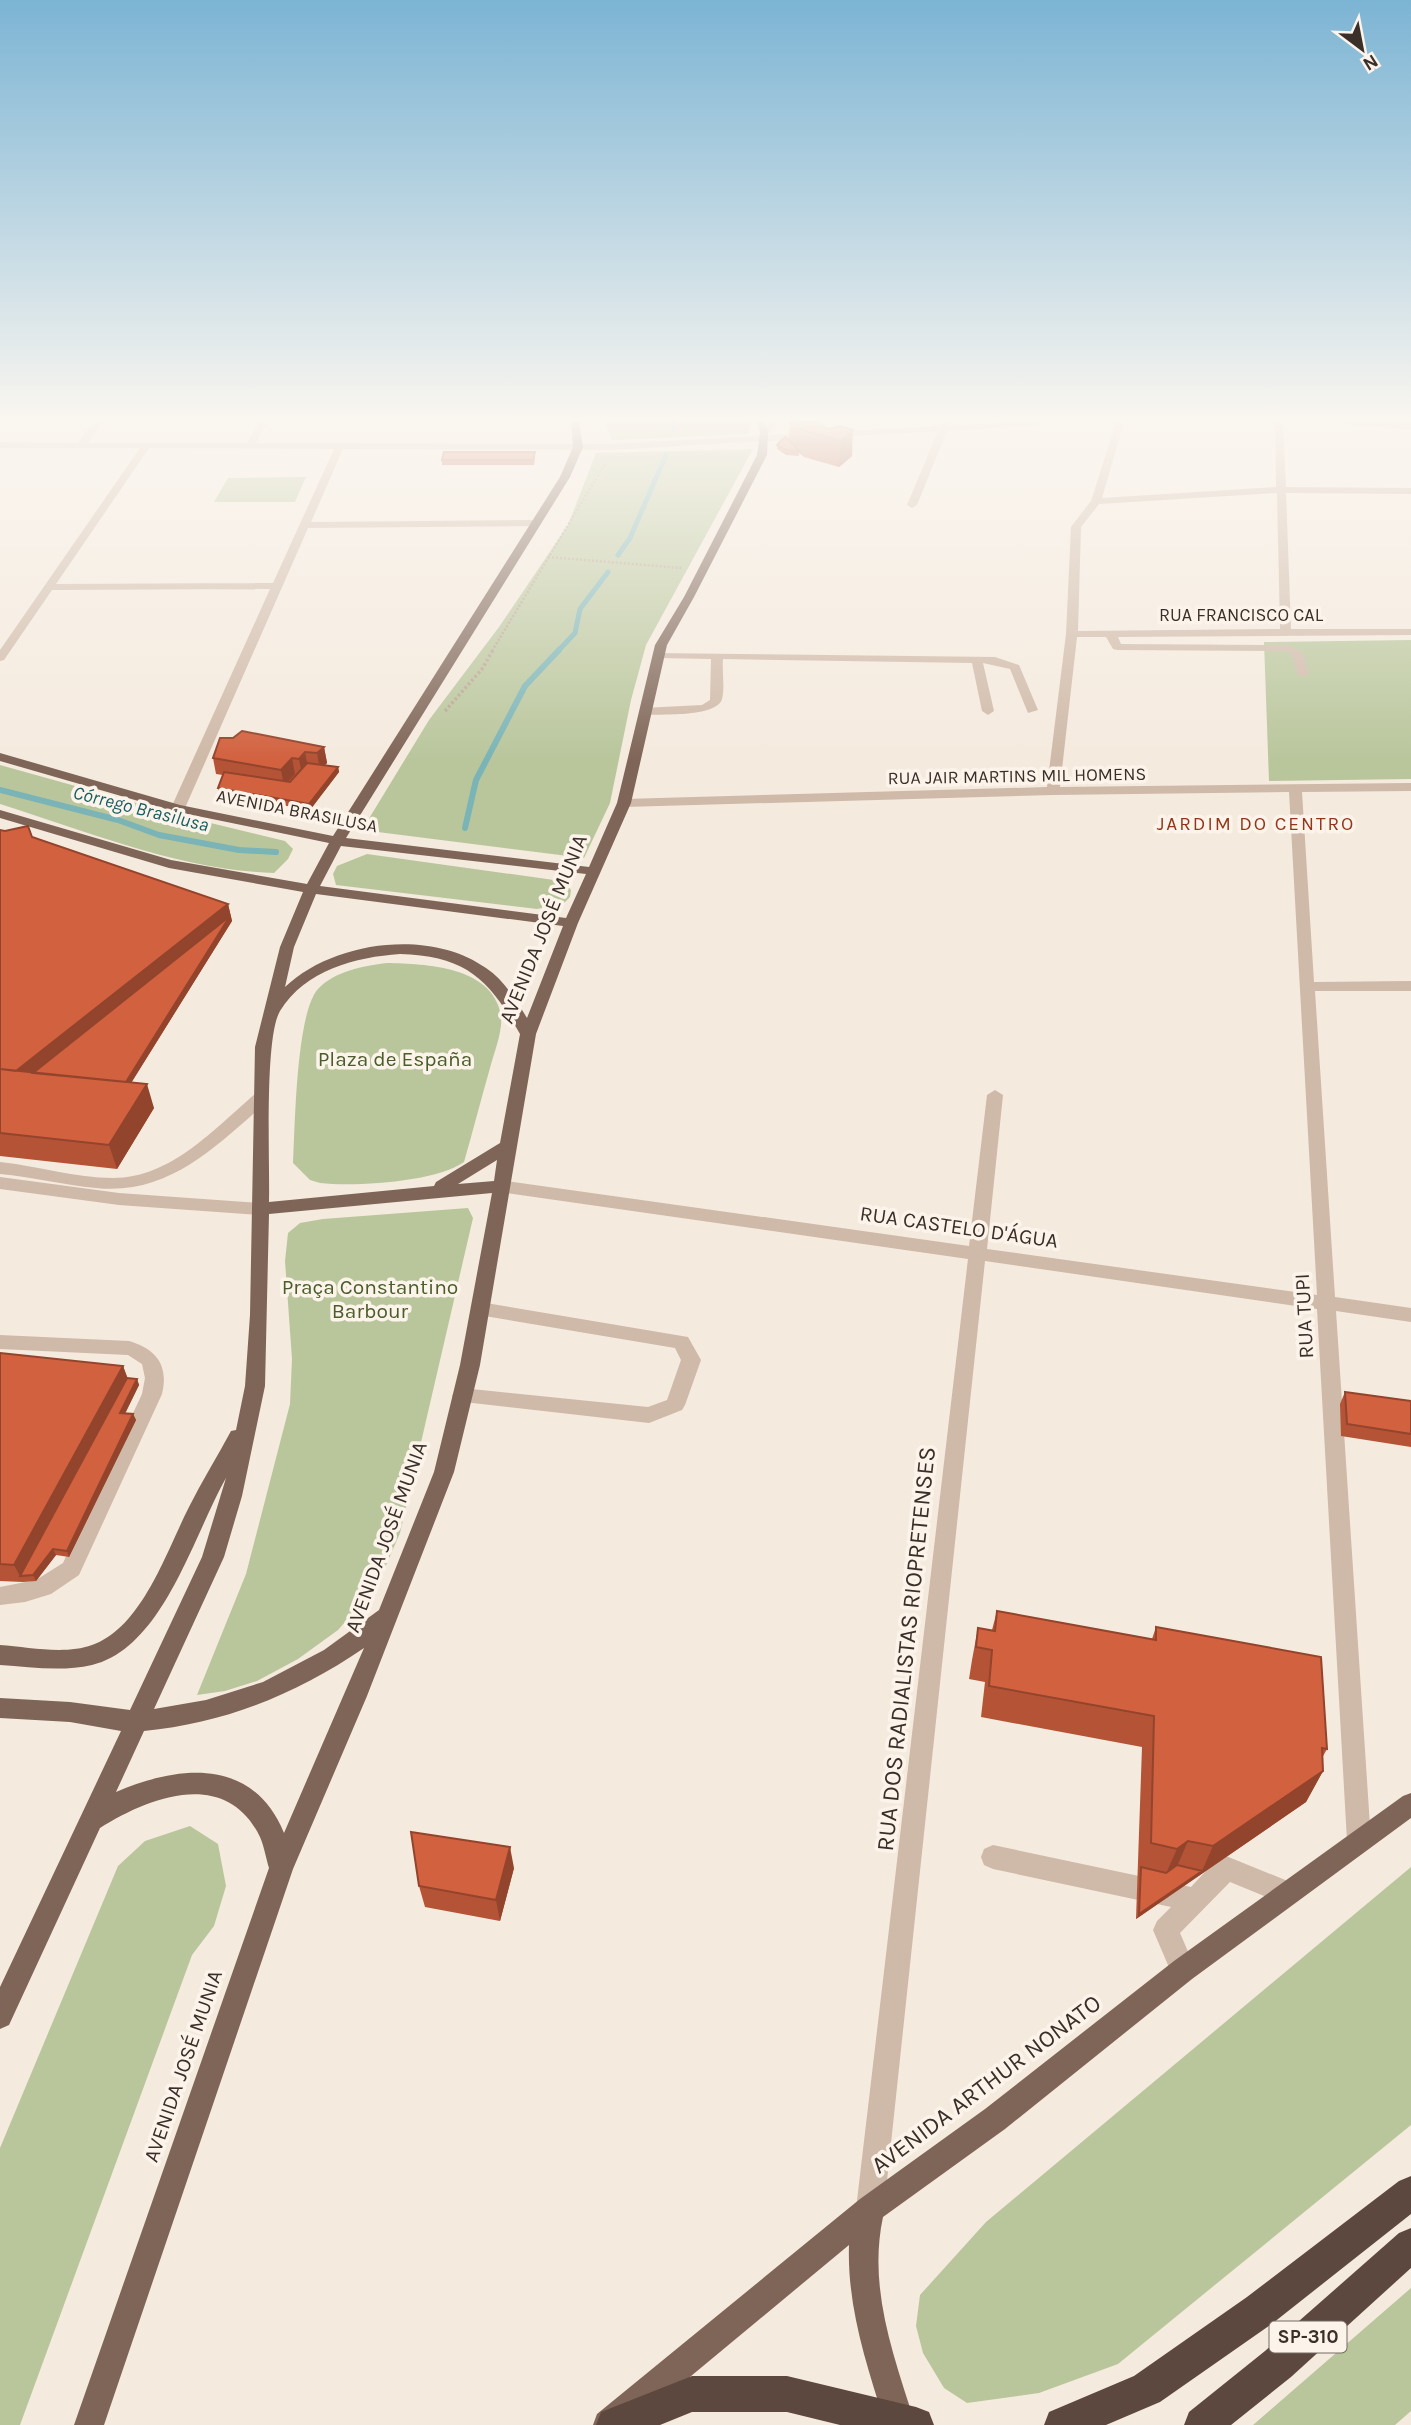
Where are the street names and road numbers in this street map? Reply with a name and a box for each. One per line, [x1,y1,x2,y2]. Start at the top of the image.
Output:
street label: RUA FRANCISCO CAL [1159,604,1324,626]
street label: RUA JAIR MARTINS MIL HOMENS [887,763,1147,789]
street label: AVENIDA BRASILUSA [215,785,379,837]
street label: AVENIDA JOSÉ MUNIA [494,831,592,1027]
street label: RUA CASTELO D'ÁGUA [858,1201,1060,1253]
street label: RUA TUPI [1290,1273,1318,1359]
street label: AVENIDA JOSÉ MUNIA [340,1438,432,1636]
street label: RUA DOS RADIALISTAS RIOPRETENSES [871,1445,941,1853]
street label: AVENIDA JOSÉ MUNIA [139,1967,227,2165]
street label: AVENIDA ARTHUR NONATO [866,1989,1106,2179]
road number: SP-310 [1270,2322,1346,2352]

